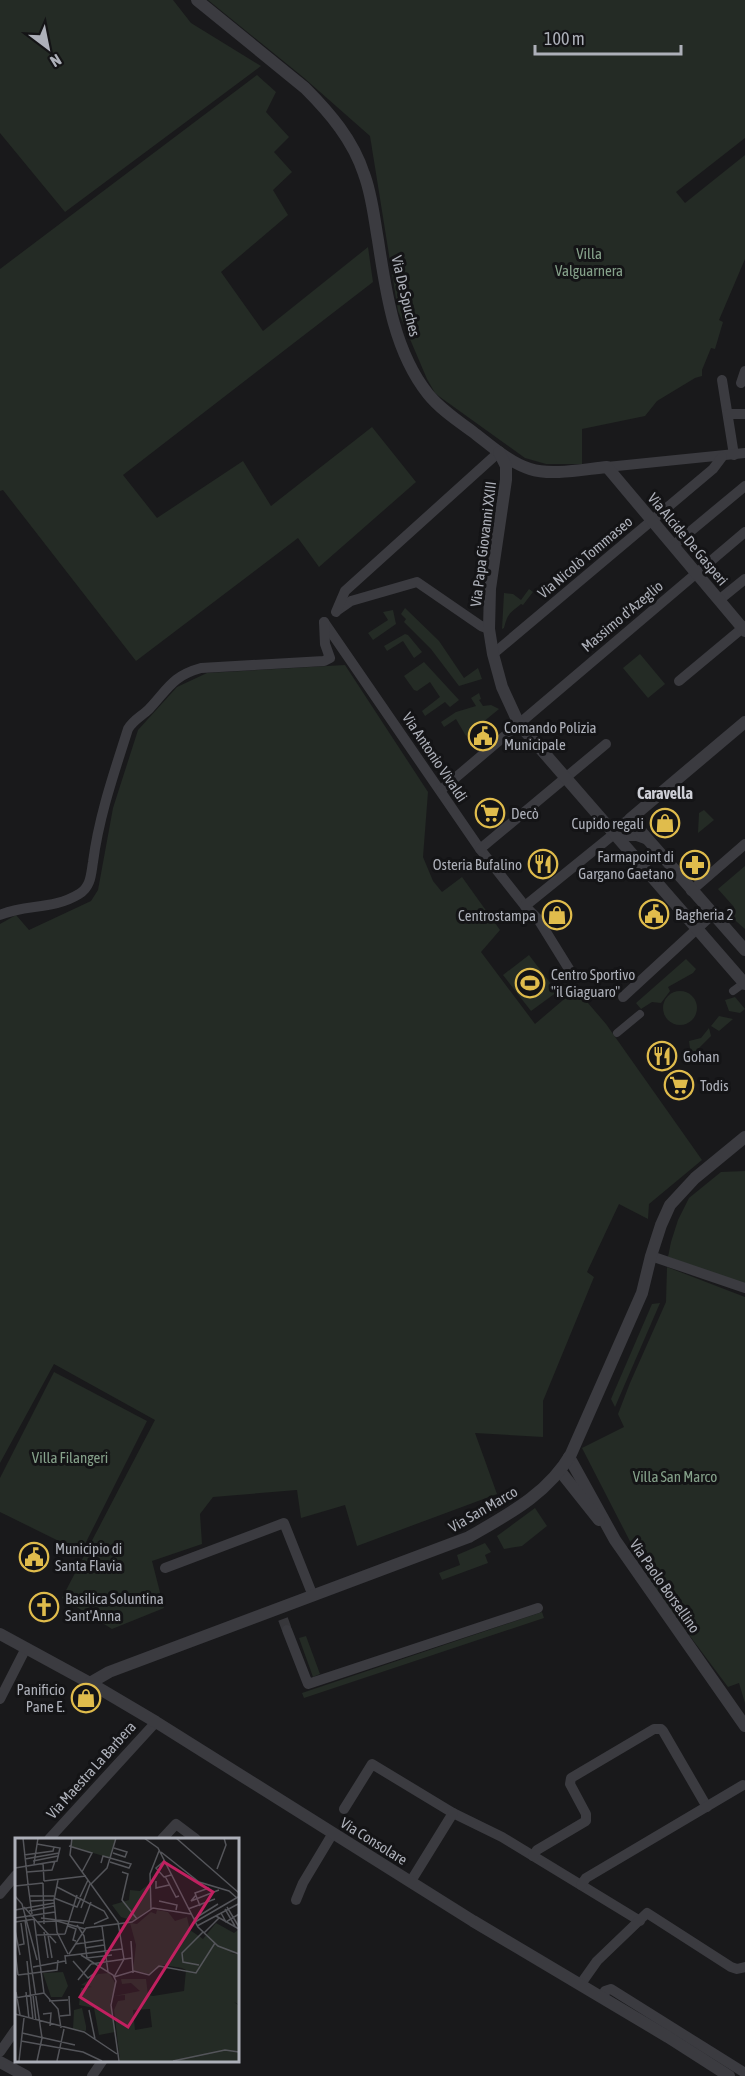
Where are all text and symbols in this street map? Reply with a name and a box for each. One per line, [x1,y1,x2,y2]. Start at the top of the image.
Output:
north arrow [18,18,78,78]
scale bar [535,18,680,56]
text: 100 m [544,28,585,49]
text: N [47,51,65,71]
park label: Villa Valguarnera [555,245,623,279]
street label: Via De Spuches [388,254,424,338]
street label: Via Papa Giovanni XXIII [467,480,499,608]
street label: Via Alcide De Gasperi [644,489,732,589]
street label: Via Nicolò Tommaseo [534,513,636,601]
street label: Massimo d'Azeglio [578,577,666,655]
street label: Via Antonio Vivaldi [399,709,471,805]
place label: Comando Polizia Municipale [504,719,597,753]
public building icon: Comando Polizia Municipale [467,720,499,752]
district label: Caravella [637,784,693,802]
supermarket icon: Decò [474,797,506,829]
place label: Decò [511,805,539,822]
shop icon: Cupido regali [649,807,681,839]
place label: Cupido regali [571,815,644,832]
restaurant icon: Osteria Bufalino [527,848,559,880]
place label: Farmapoint di Gargano Gaetano [578,848,674,882]
pharmacy icon: Farmapoint di Gargano Gaetano [679,849,711,881]
place label: Osteria Bufalino [433,856,522,873]
public building icon: Bagheria 2 [638,898,670,930]
shop icon: Centrostampa [541,899,573,931]
place label: Bagheria 2 [675,906,734,923]
place label: Centrostampa [458,907,536,924]
place label: Centro Sportivo "il Giaguaro" [551,966,635,1000]
sports icon: Centro Sportivo "il Giaguaro" [514,967,546,999]
restaurant icon: Gohan [646,1040,678,1072]
place label: Gohan [683,1048,720,1065]
supermarket icon: Todis [663,1069,695,1101]
place label: Todis [700,1077,729,1094]
park label: Villa Filangeri [32,1449,108,1466]
park label: Villa San Marco [633,1468,717,1485]
street label: Via San Marco [446,1483,520,1535]
street label: Via Paolo Borsellino [626,1536,704,1636]
place label: Municipio di Santa Flavia [55,1540,123,1574]
public building icon: Municipio di Santa Flavia [18,1541,50,1573]
place label: Basilica Soluntina Sant'Anna [65,1590,164,1624]
church icon: Basilica Soluntina Sant'Anna [28,1591,60,1623]
place label: Panificio Pane E. [17,1681,65,1715]
shop icon: Panificio Pane E. [70,1682,102,1714]
street label: Via Maestra La Barbera [43,1718,139,1822]
street label: Via Consolare [338,1814,411,1868]
inset map [15,1838,238,2061]

